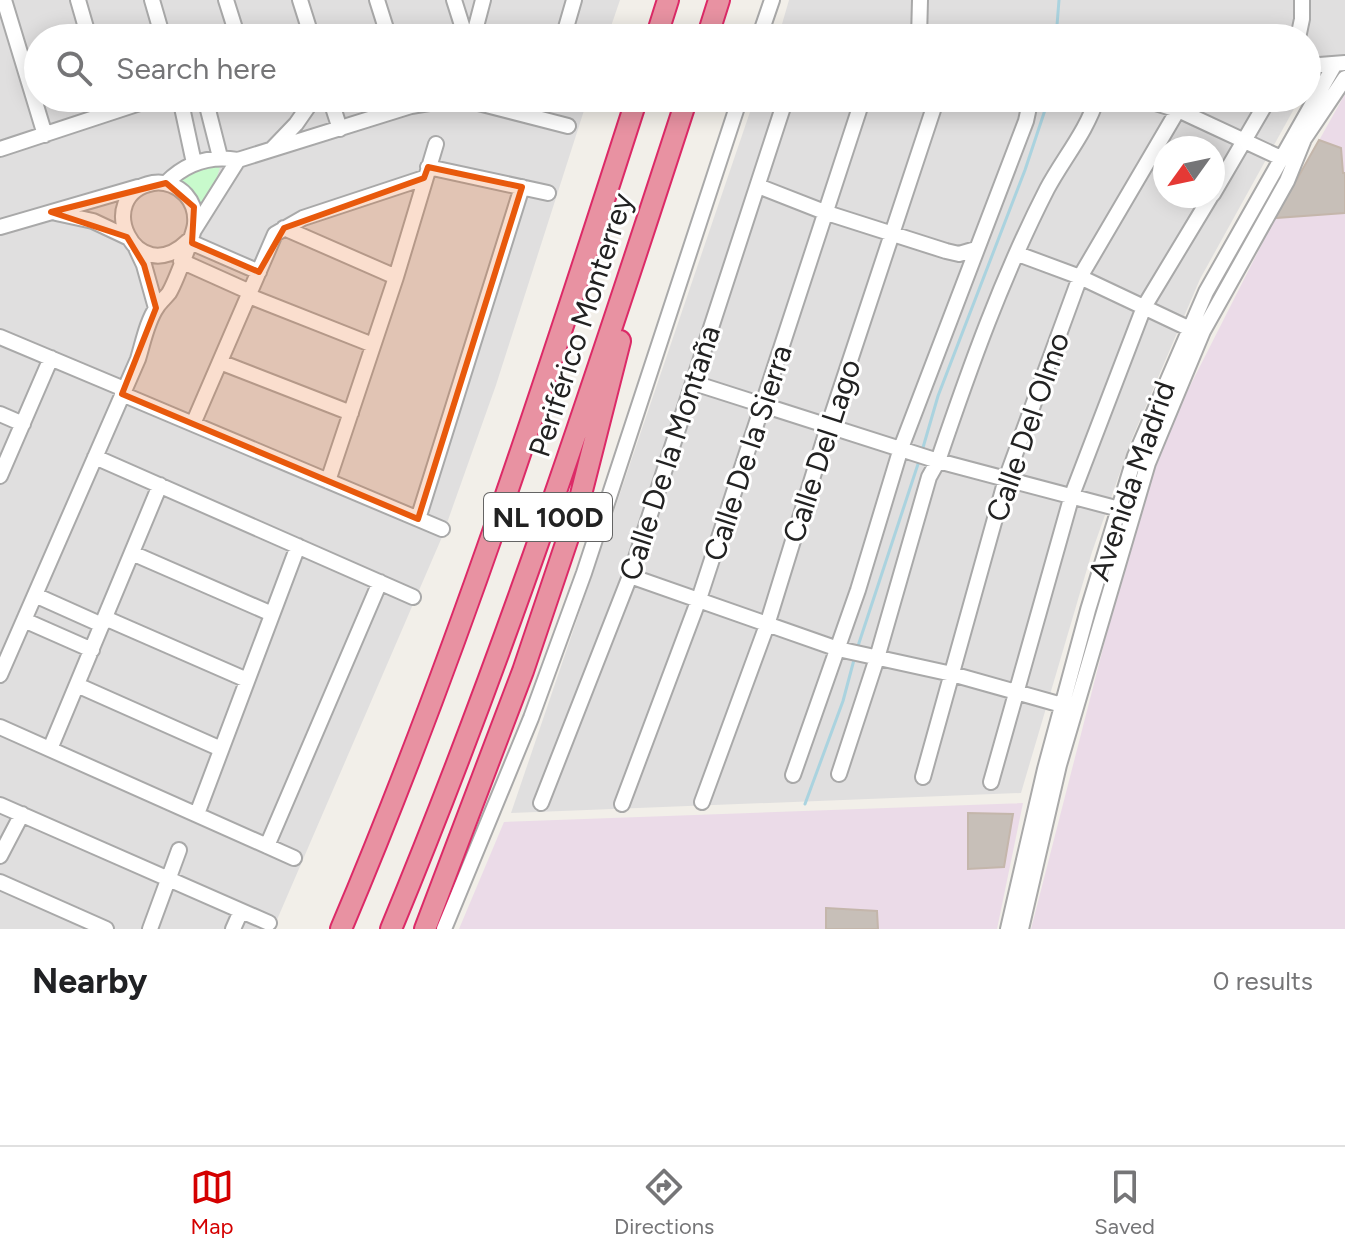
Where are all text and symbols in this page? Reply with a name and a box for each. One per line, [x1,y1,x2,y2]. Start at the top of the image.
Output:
search box [24,24,1321,112]
icon: search [52,46,96,90]
text: Search here [116,50,276,87]
north arrow [1153,136,1225,208]
street label: Periférico Monterrey [520,188,641,461]
street label: Calle De la Montaña [611,321,728,585]
street label: Calle Del Olmo [978,327,1077,526]
street label: Calle De la Sierra [695,340,800,566]
street label: Calle Del Lago [774,354,869,547]
street label: Avenida Madrid [1080,376,1183,585]
road number: NL 100D [484,493,612,541]
text: Nearby [32,961,147,1002]
text: 0 results [1213,965,1313,997]
tab: Map [190,1165,234,1240]
tab: Directions [614,1165,714,1240]
tab: Saved [1094,1165,1155,1240]

